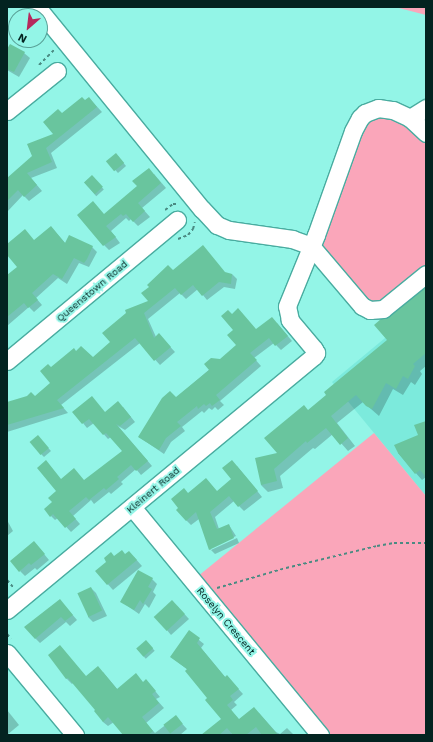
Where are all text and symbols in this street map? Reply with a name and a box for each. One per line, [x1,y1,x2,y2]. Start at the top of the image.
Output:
north arrow [8,8,48,48]
text: N [16,31,29,46]
street label: Queenstown Road [54,258,130,324]
street label: Kleinert Road [124,464,182,516]
street label: Roselyn Crescent [194,585,258,657]

